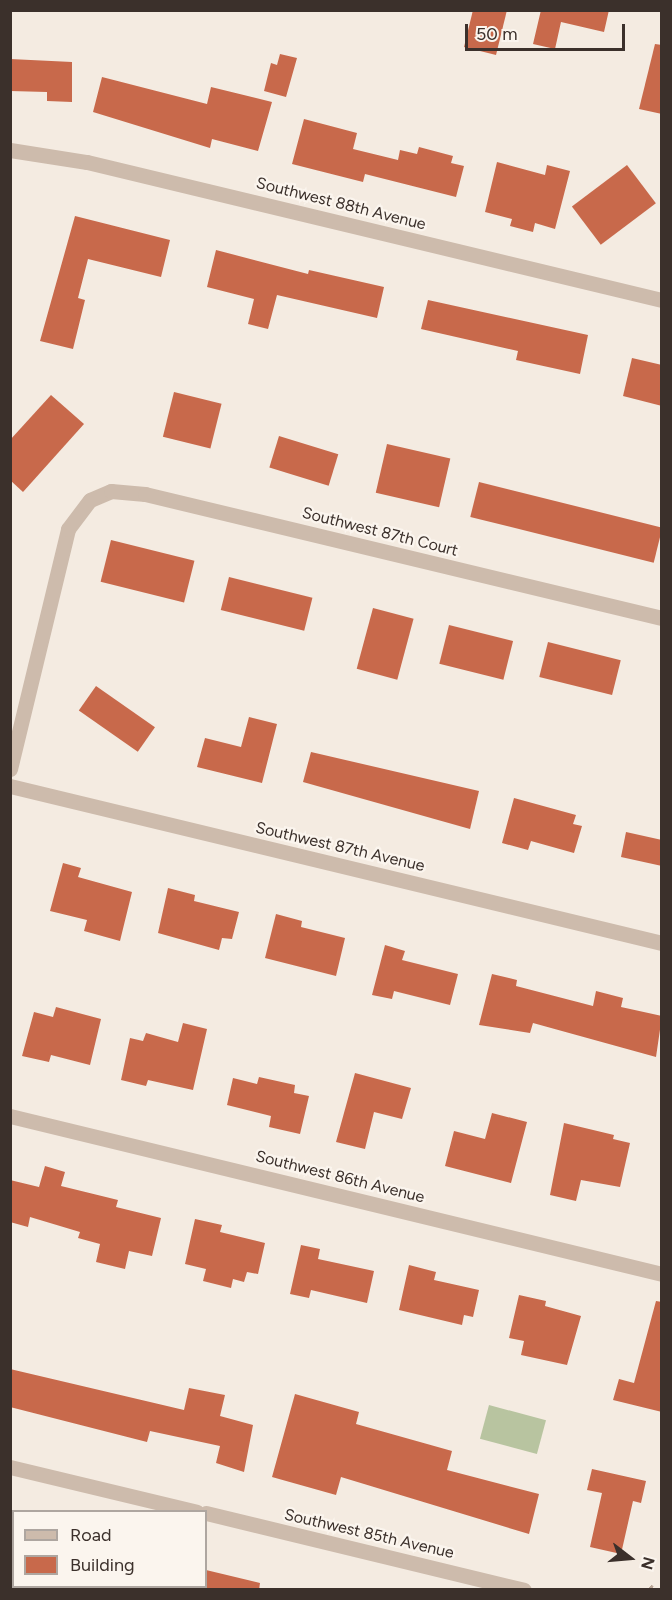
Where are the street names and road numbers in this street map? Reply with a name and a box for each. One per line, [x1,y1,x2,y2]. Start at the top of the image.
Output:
street label: Southwest 88th Avenue [254,174,428,234]
street label: Southwest 87th Court [300,503,460,561]
street label: Southwest 87th Avenue [254,818,426,876]
street label: Southwest 86th Avenue [254,1147,426,1207]
street label: Southwest 85th Avenue [282,1505,456,1563]

